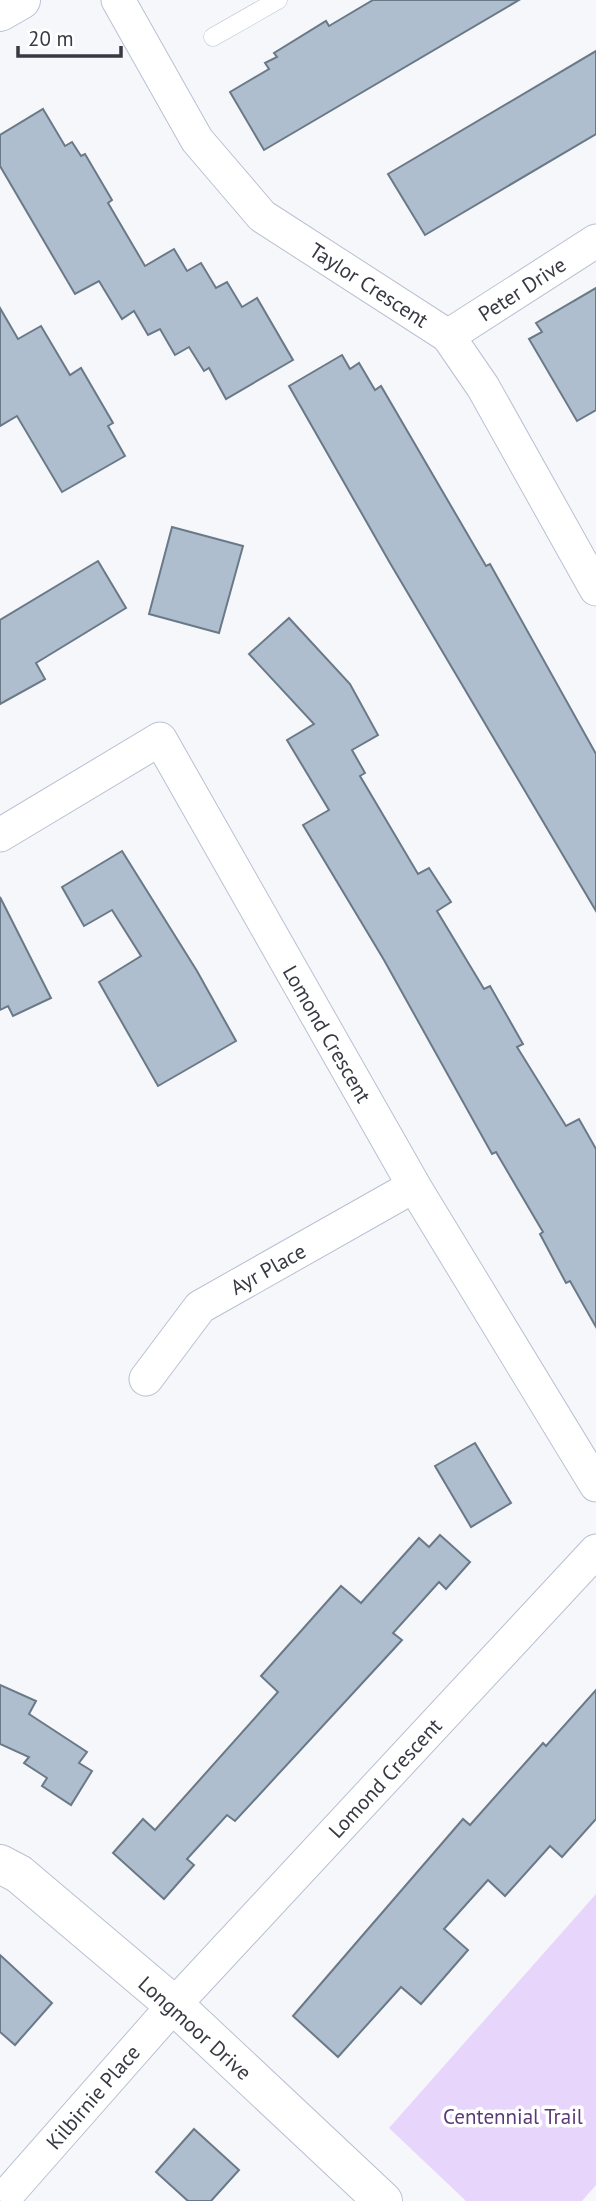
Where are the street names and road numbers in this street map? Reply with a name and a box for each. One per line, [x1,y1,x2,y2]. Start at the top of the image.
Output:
street label: Taylor Crescent [304,237,434,333]
street label: Peter Drive [473,251,571,327]
street label: Lomond Crescent [277,961,377,1107]
street label: Ayr Place [226,1237,310,1301]
street label: Lomond Crescent [323,1712,447,1844]
street label: Longmoor Drive [133,1970,257,2086]
street label: Kilbirnie Place [40,2039,146,2155]

